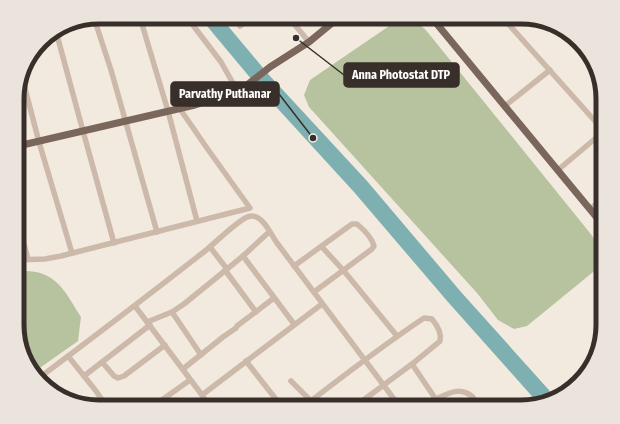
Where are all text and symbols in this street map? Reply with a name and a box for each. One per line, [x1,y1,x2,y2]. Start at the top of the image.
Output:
callout: Anna Photostat DTP [344,63,459,87]
text: Anna Photostat DTP [351,68,451,82]
callout: Parvathy Puthanar [171,82,279,106]
text: Parvathy Puthanar [179,87,272,101]

